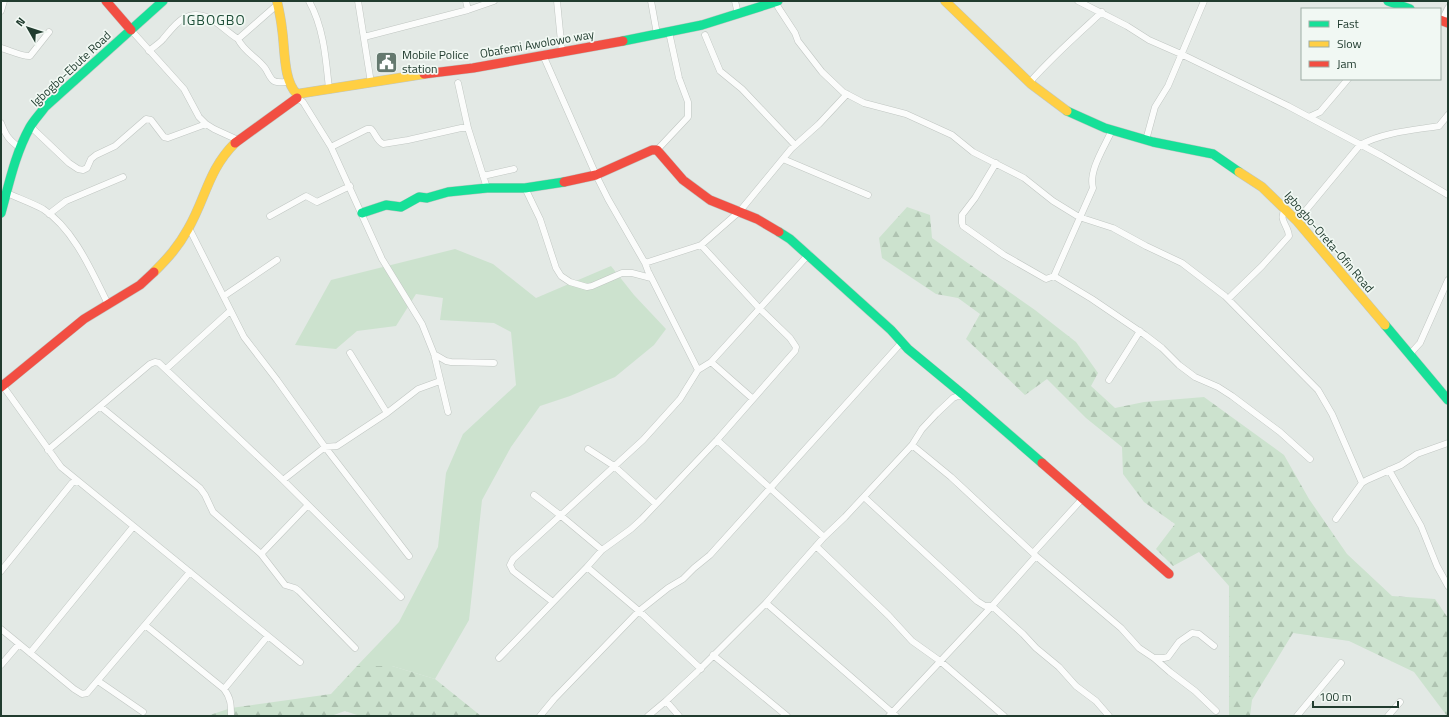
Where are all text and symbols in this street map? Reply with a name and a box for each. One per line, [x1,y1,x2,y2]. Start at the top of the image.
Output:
north arrow [8,8,48,48]
legend [1301,8,1441,80]
district label: IGBOGBO [182,9,246,30]
text: N [12,14,29,30]
text: Fast [1337,14,1360,33]
street label: Obafemi Awolowo way [478,24,596,63]
street label: Igbogbo-Ebute Road [26,26,115,111]
text: Slow [1337,34,1362,53]
place label: Mobile Police station [402,45,469,78]
public building icon: Mobile Police station [373,49,399,75]
text: Jam [1337,54,1357,73]
street label: Igbogbo-Oreta-Ofin Road [1280,187,1379,296]
scale bar [1313,683,1398,709]
text: 100 m [1319,687,1352,706]

